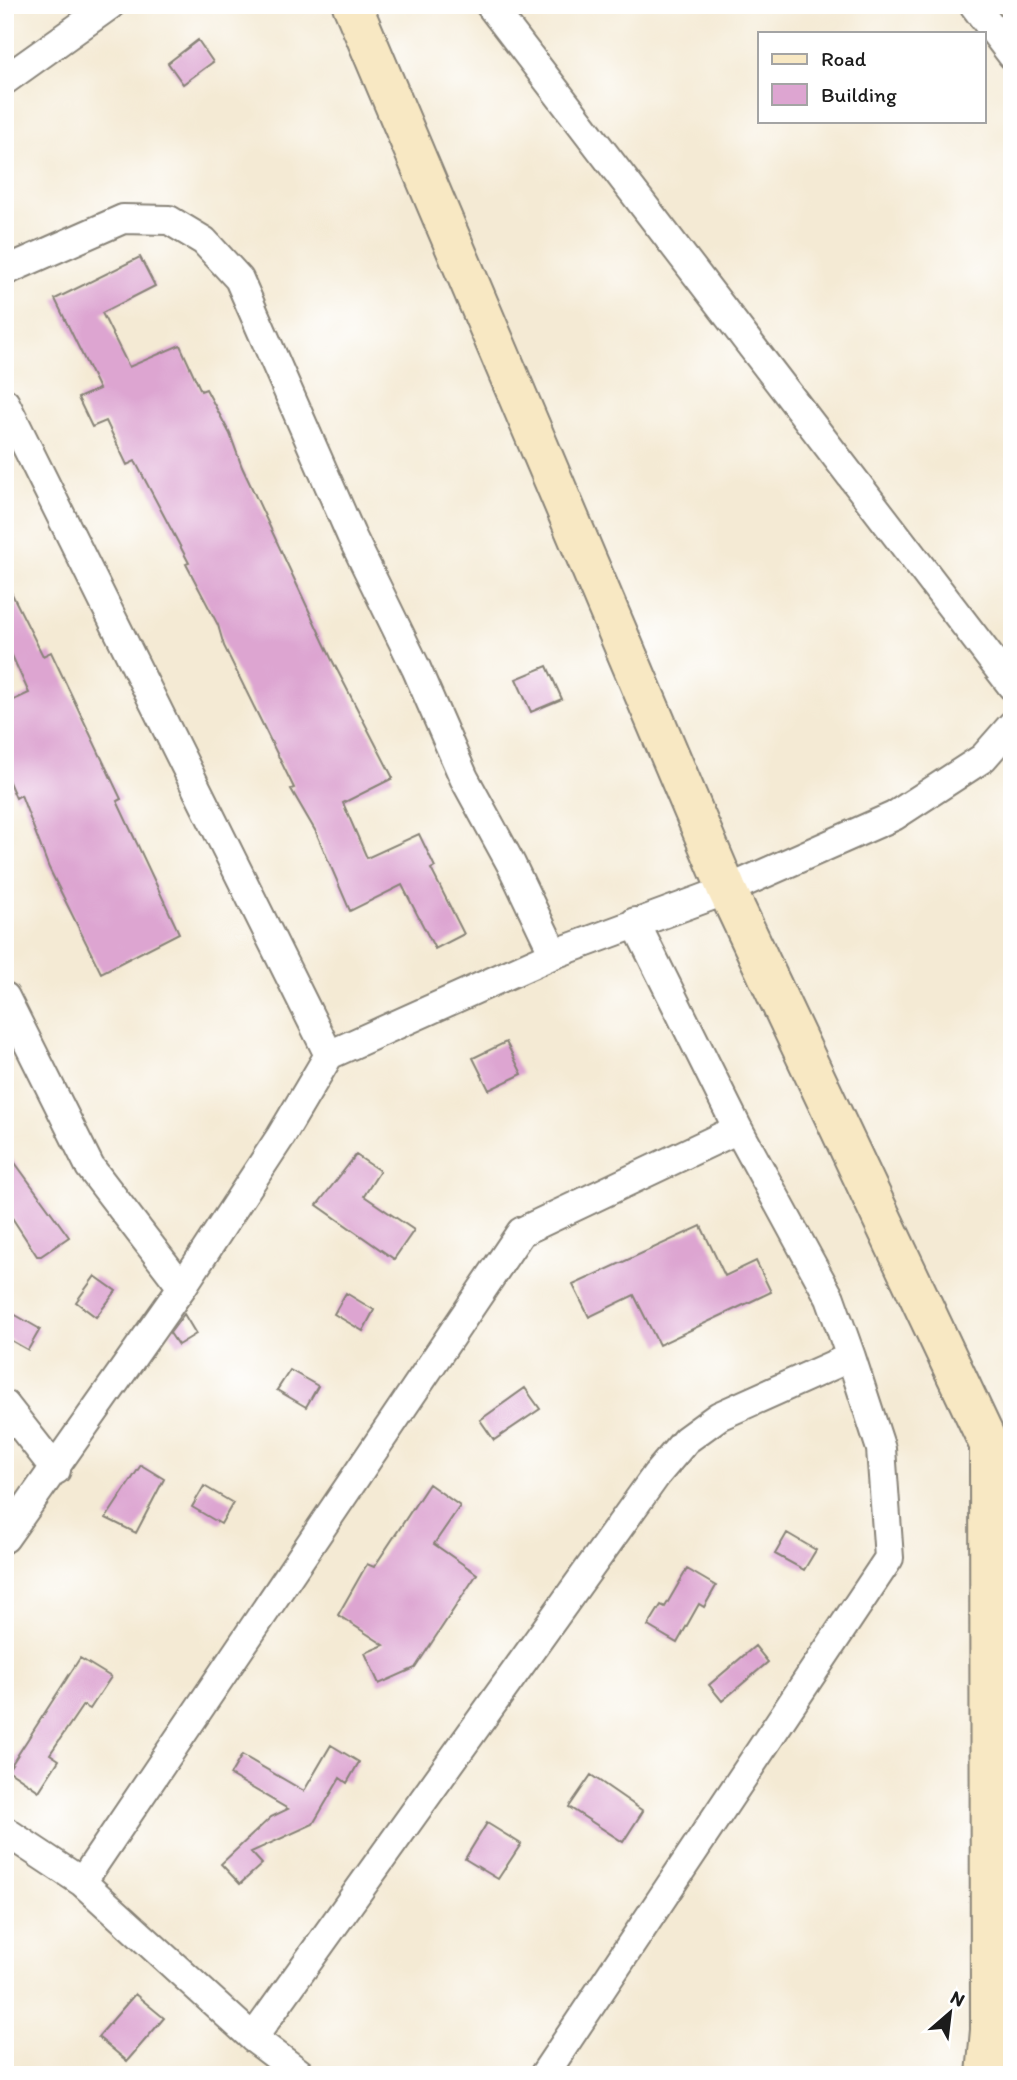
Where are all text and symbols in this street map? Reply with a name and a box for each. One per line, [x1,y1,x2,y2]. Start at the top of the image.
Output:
legend [758,32,986,122]
text: Road [821,46,867,71]
text: Building [821,82,897,107]
north arrow [916,1979,986,2048]
text: N [947,1985,969,2012]

